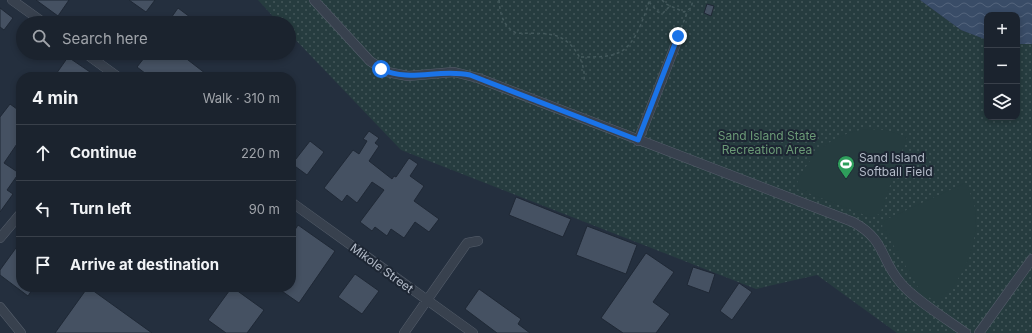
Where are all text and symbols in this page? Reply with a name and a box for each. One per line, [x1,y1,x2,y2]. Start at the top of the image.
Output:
map controls [984,12,1020,120]
button: + [984,12,1020,48]
search box [16,16,296,60]
icon: search [30,27,52,49]
route end [669,27,687,45]
text: Search here [62,29,148,48]
button: − [984,48,1020,84]
route start [372,60,390,78]
button: layers [984,84,1020,120]
text: 4 min [32,88,78,108]
text: Walk · 310 m [203,90,280,106]
park label: Sand Island State Recreation Area [718,128,816,157]
icon: ahead [32,142,54,164]
text: Continue [70,143,137,162]
text: 220 m [241,145,280,161]
place label: Sand Island Softball Field [859,150,932,179]
sports icon: Sand Island Softball Field [836,154,856,179]
icon: left [32,198,54,220]
text: Turn left [70,199,131,218]
text: 90 m [249,201,280,217]
street label: Mikole Street [347,240,417,296]
icon: arrive [32,254,54,276]
text: Arrive at destination [70,255,219,274]

